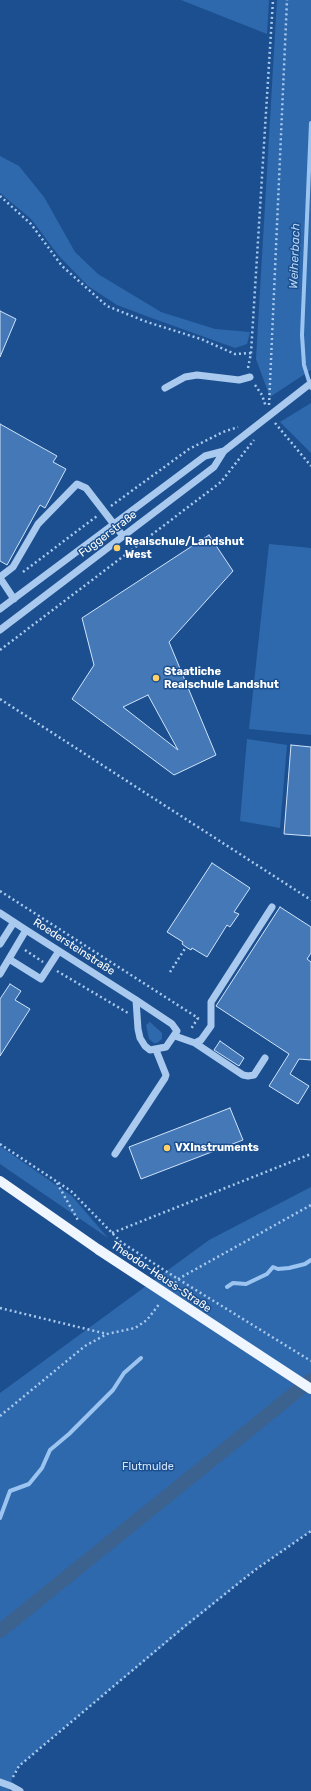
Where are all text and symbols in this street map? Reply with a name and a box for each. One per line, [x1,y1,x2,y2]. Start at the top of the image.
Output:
water label: Weiherbach [287,223,303,289]
street label: Fuggerstraße [76,508,140,560]
place label: Realschule/Landshut West [125,535,244,561]
marker: Realschule/Landshut West [112,543,122,553]
place label: Staatliche Realschule Landshut [164,665,279,691]
marker: Staatliche Realschule Landshut [151,673,161,683]
street label: Roedersteinstraße [31,916,117,978]
place label: VXInstruments [175,1141,259,1155]
marker: VXInstruments [162,1143,172,1153]
street label: Theodor-Heuss-Straße [108,1239,214,1315]
park label: Flutmulde [122,1460,174,1474]

